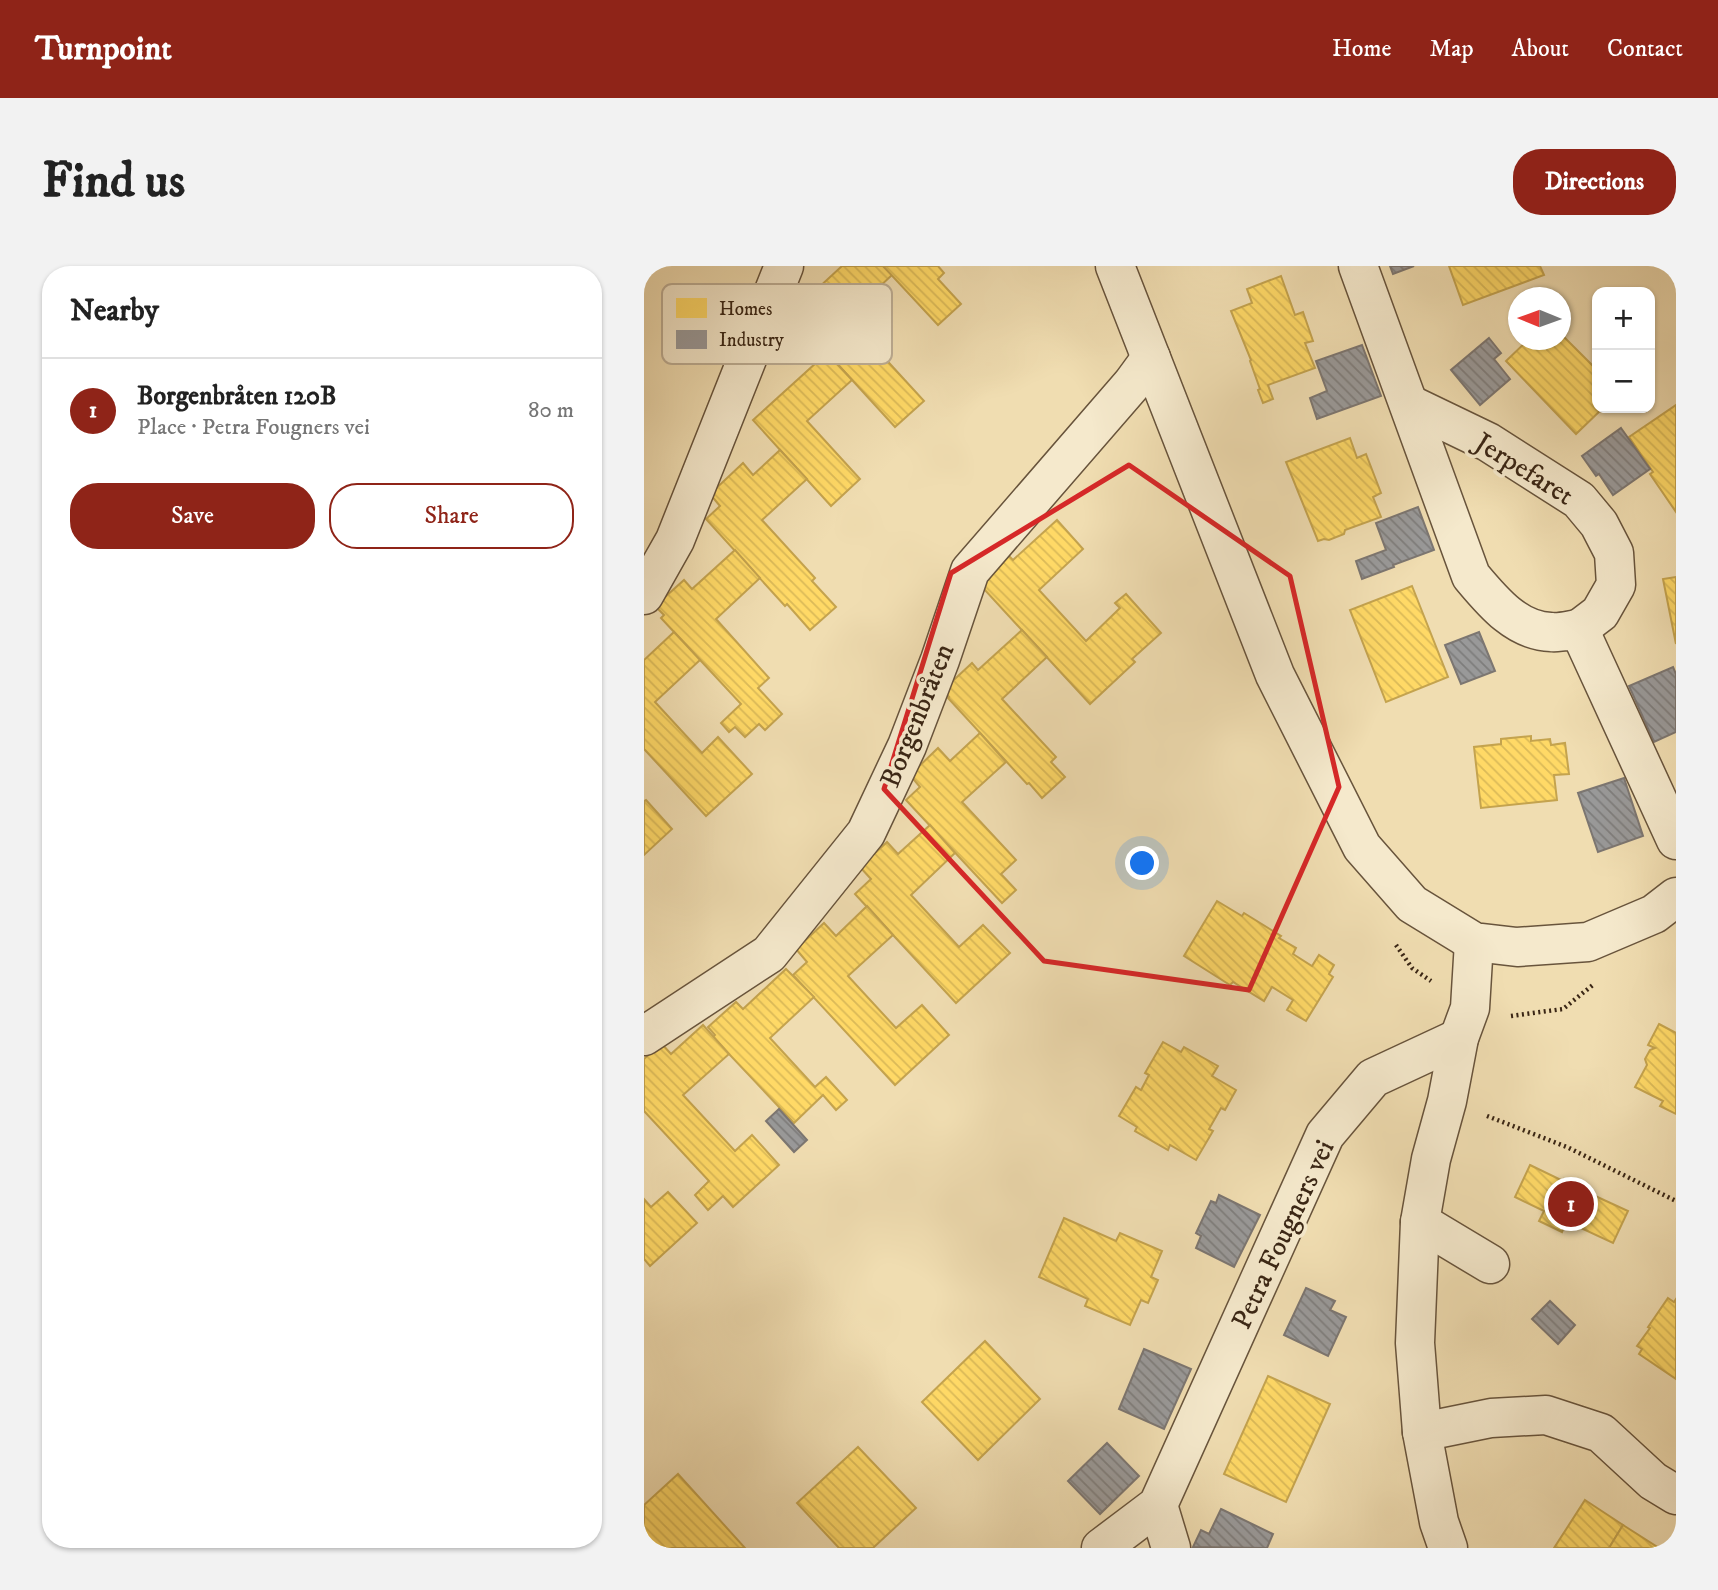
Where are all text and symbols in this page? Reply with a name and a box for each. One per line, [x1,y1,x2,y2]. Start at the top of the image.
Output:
text: Turnpoint [35,29,172,70]
text: Home [1332,34,1391,64]
text: Map [1429,34,1474,64]
text: About [1512,34,1569,64]
text: Contact [1607,34,1683,64]
button: Directions [1513,149,1676,215]
text: Find us [42,151,185,213]
legend [662,284,892,364]
north arrow [1508,287,1571,350]
map controls [1592,287,1655,413]
button: + [1592,287,1655,350]
text: Nearby [70,293,159,330]
text: Homes [719,298,772,321]
text: Industry [719,329,785,352]
button: − [1592,350,1655,413]
text: Borgenbråten 120B [137,380,337,413]
text: 1 [89,396,97,425]
text: 80 m [528,396,574,425]
text: Place · Petra Fougners vei [137,413,370,442]
street label: Jerpefaret [1466,424,1580,513]
button: Save [70,483,315,549]
button: Share [329,483,574,549]
street label: Borgenbråten [873,638,962,793]
your location [1125,846,1159,880]
street label: Petra Fougners vei [1224,1134,1342,1335]
pin: 1 [1548,1178,1594,1230]

